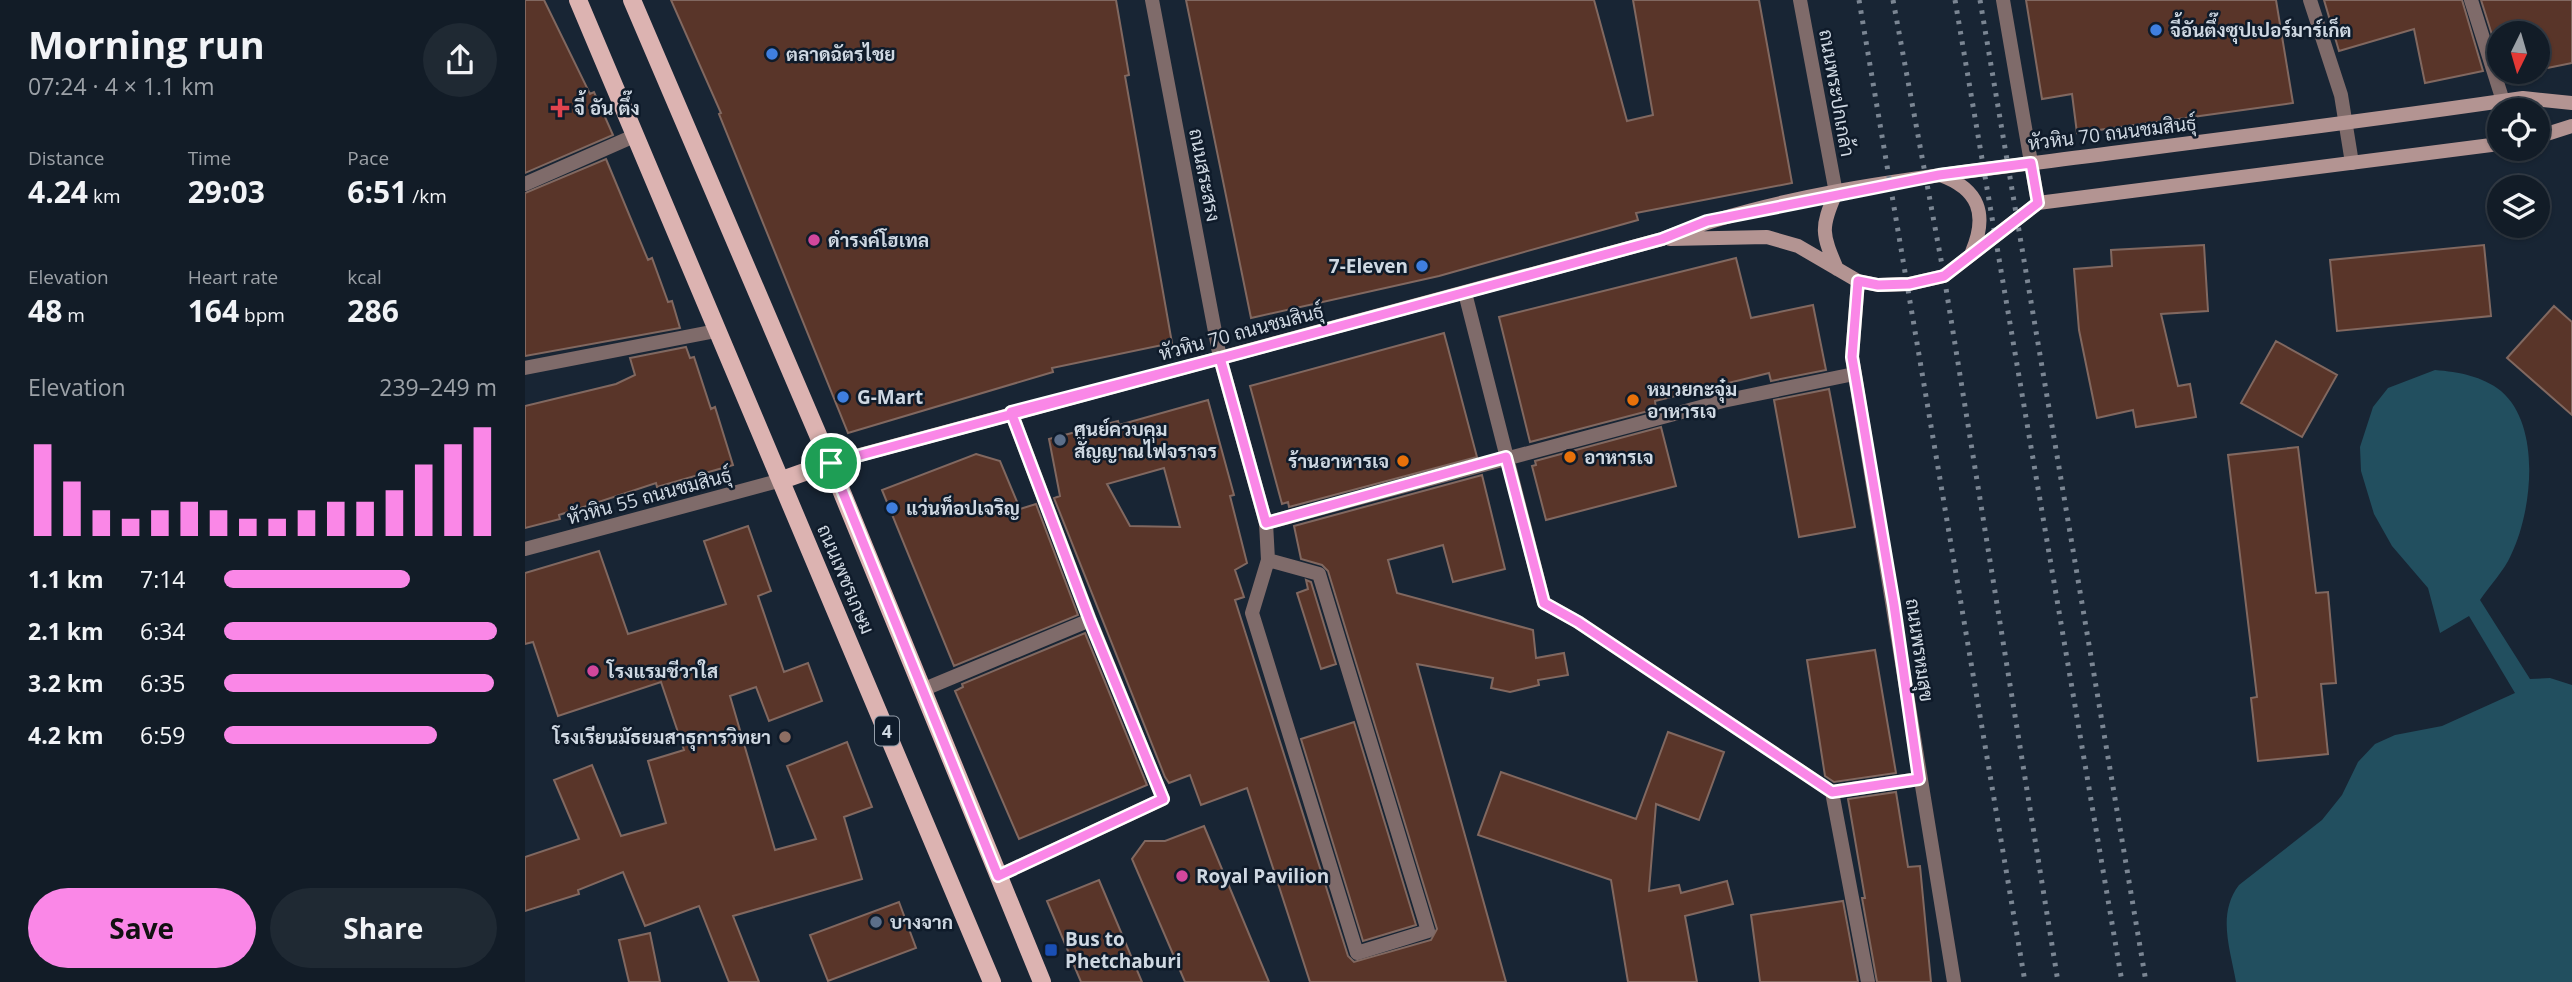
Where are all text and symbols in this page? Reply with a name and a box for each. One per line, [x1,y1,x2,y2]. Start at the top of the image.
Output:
place label: จี้อันตึ๊งซุปเปอร์มาร์เก็ต [2170,12,2351,45]
text: Morning run [28,18,265,70]
north arrow [2487,21,2550,84]
map controls [2487,21,2550,238]
marker: จี้อันตึ๊งซุปเปอร์มาร์เก็ต [2148,22,2164,38]
button: share [423,23,497,97]
street label: ถนนพระปกเกล้า [1813,27,1861,159]
place label: ตลาดฉัตรไชย [786,41,895,67]
marker: ตลาดฉัตรไชย [764,46,780,62]
text: 07:24 · 4 × 1.1 km [28,70,215,102]
place label: จี้ อัน ตึ๊ง [574,90,640,121]
button: locate [2487,98,2550,161]
marker: จี้ อัน ตึ๊ง [552,100,568,116]
street label: หัวหิน 70 ถนนชมสินธุ์ [2026,110,2198,156]
street label: ถนนสระสรง [1183,126,1227,224]
text: Distance [28,145,104,171]
text: Time [188,145,231,171]
text: Pace [347,145,389,171]
text: 4.24 [28,171,88,212]
text: 29:03 [188,171,265,212]
text: 6:51 [347,171,407,212]
button: layers [2487,175,2550,238]
text: km [88,183,121,209]
text: /km [407,183,447,209]
place label: ดำรงค์โฮเทล [828,227,929,253]
marker: ดำรงค์โฮเทล [806,232,822,248]
place label: 7-Eleven [1329,253,1408,279]
marker: 7-Eleven [1414,258,1430,274]
text: Elevation [28,264,109,290]
text: Heart rate [188,264,278,290]
text: kcal [347,264,382,290]
text: 48 [28,290,62,331]
text: 164 [188,290,239,331]
text: 286 [347,290,399,331]
street label: หัวหิน 70 ถนนชมสินธุ์ [1156,298,1326,366]
text: m [62,302,85,328]
text: bpm [239,302,285,328]
text: Elevation [28,371,126,403]
text: 239–249 m [379,371,497,403]
place label: หมวยกะจุ๋ม อาหารเจ [1647,376,1737,424]
place label: G-Mart [857,384,923,410]
marker: G-Mart [835,389,851,405]
marker: หมวยกะจุ๋ม อาหารเจ [1625,392,1641,408]
place label: ศูนย์ควบคุม สัญญาณไฟจราจร [1074,416,1217,464]
marker: ศูนย์ควบคุม สัญญาณไฟจราจร [1052,432,1068,448]
pin [801,433,861,493]
icon: arrive [812,444,850,482]
place label: อาหารเจ [1584,444,1654,470]
place label: ร้านอาหารเจ [1288,448,1389,474]
marker: อาหารเจ [1562,449,1578,465]
marker: ร้านอาหารเจ [1395,453,1411,469]
street label: หัวหิน 55 ถนนชมสินธุ์ [564,462,734,530]
place label: แว่นท็อปเจริญ [906,495,1020,521]
marker: แว่นท็อปเจริญ [884,500,900,516]
street label: ถนนเพชรเกษม [811,520,881,638]
text: 1.1 km [28,563,104,595]
text: 7:14 [140,563,186,595]
street label: ถนนพรหมสุข [1900,597,1940,703]
text: 2.1 km [28,615,104,647]
text: 6:34 [140,615,186,647]
place label: โรงแรมชีวาใส [606,658,718,684]
marker: โรงแรมชีวาใส [585,663,601,679]
text: 3.2 km [28,667,104,699]
text: 6:35 [140,667,186,699]
road number: 4 [875,716,899,746]
text: 4.2 km [28,719,104,751]
text: 6:59 [140,719,186,751]
place label: โรงเรียนมัธยมสาธุการวิทยา [552,724,771,752]
marker: โรงเรียนมัธยมสาธุการวิทยา [777,729,793,745]
place label: Royal Pavilion [1196,863,1329,889]
marker: Royal Pavilion [1174,868,1190,884]
button: Save [28,888,256,968]
button: Share [270,888,497,968]
place label: บางจาก [890,909,953,935]
marker: บางจาก [868,914,884,930]
place label: Bus to Phetchaburi [1065,926,1182,974]
marker: Bus to Phetchaburi [1043,942,1059,958]

